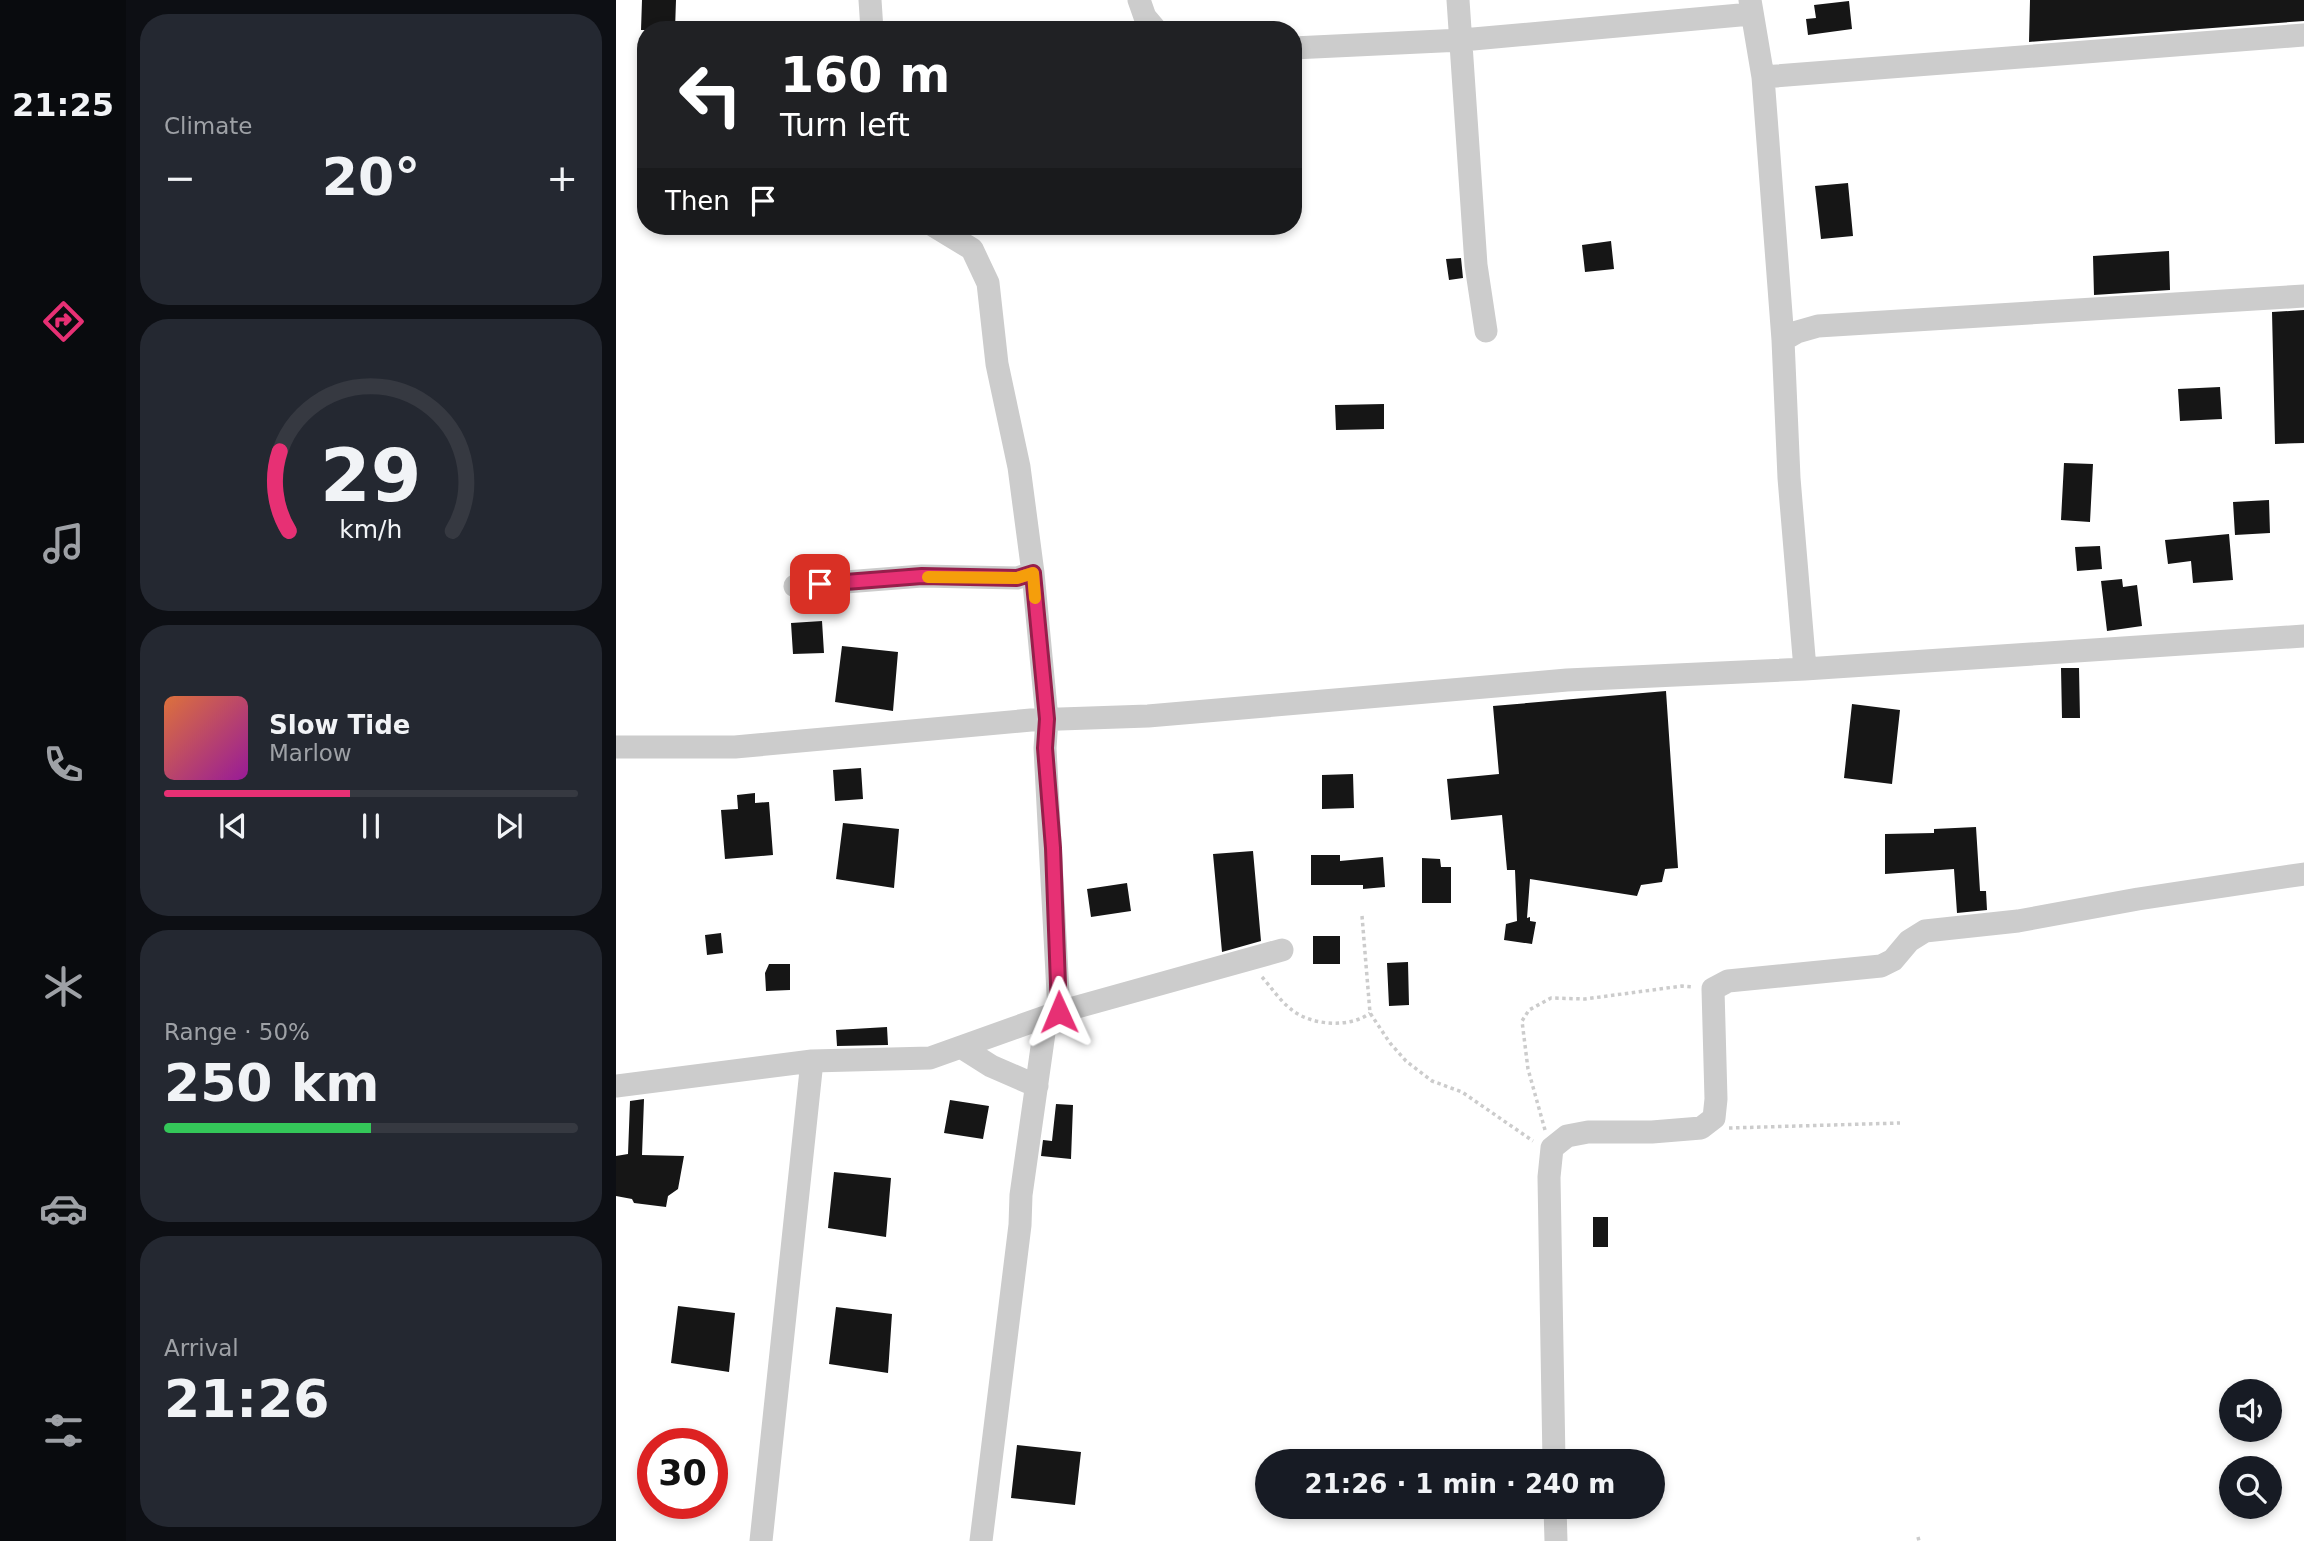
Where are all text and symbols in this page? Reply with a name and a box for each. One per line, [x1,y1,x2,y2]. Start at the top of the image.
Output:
text: 160 m [780,47,950,104]
icon: left [665,49,756,140]
text: 21:25 [12,86,114,124]
text: Turn left [780,106,910,144]
text: Climate [164,113,253,139]
text: 20° [322,147,420,207]
text: − [164,156,196,200]
text: + [546,156,578,200]
icon: arrive [744,182,782,220]
text: Then [665,186,730,216]
icon: directions [39,297,88,346]
text: 29 [320,434,422,519]
text: km/h [339,515,403,544]
icon: music [39,519,88,568]
pin [790,554,850,614]
icon: arrive [801,565,839,603]
text: Slow Tide [269,710,410,740]
icon: phone [39,740,88,789]
text: Marlow [269,740,352,766]
icon: previous [214,807,252,845]
icon: pause [352,807,390,845]
icon: next [490,807,528,845]
icon: climate [39,962,88,1011]
position arrow [1022,975,1096,1049]
text: Range · 50% [164,1019,310,1045]
text: 250 km [164,1053,379,1113]
icon: car [39,1184,88,1233]
text: Arrival [164,1335,239,1361]
text: 21:26 [164,1369,330,1429]
map controls [2219,1379,2282,1519]
button: sound [2219,1379,2282,1442]
icon: filters [39,1406,88,1455]
speed limit sign: 30 [637,1428,728,1519]
button: search [2219,1456,2282,1519]
text: 21:26 · 1 min · 240 m [1305,1469,1615,1499]

